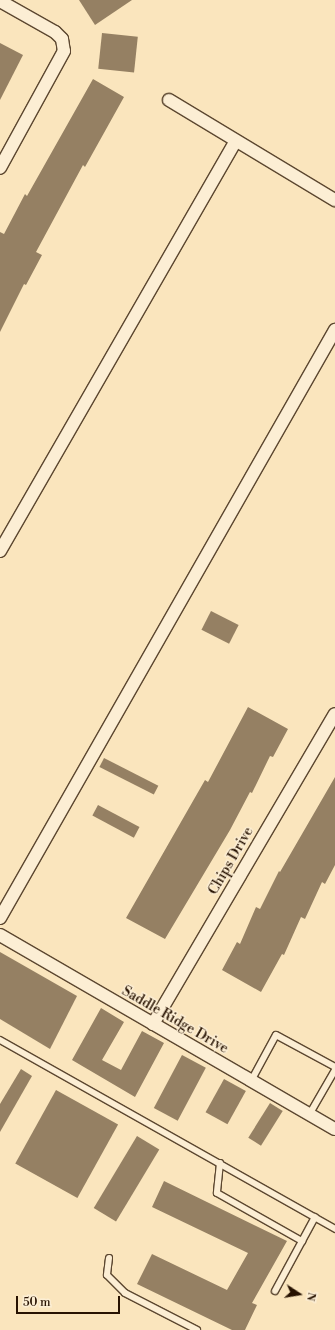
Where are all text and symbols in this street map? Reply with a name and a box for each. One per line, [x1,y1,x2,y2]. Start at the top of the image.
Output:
street label: Chips Drive [205,824,257,898]
street label: Saddle Ridge Drive [119,983,231,1057]
north arrow [279,1274,319,1314]
scale bar [18,1288,122,1314]
text: N [303,1291,318,1302]
text: 50 m [23,1295,51,1310]

